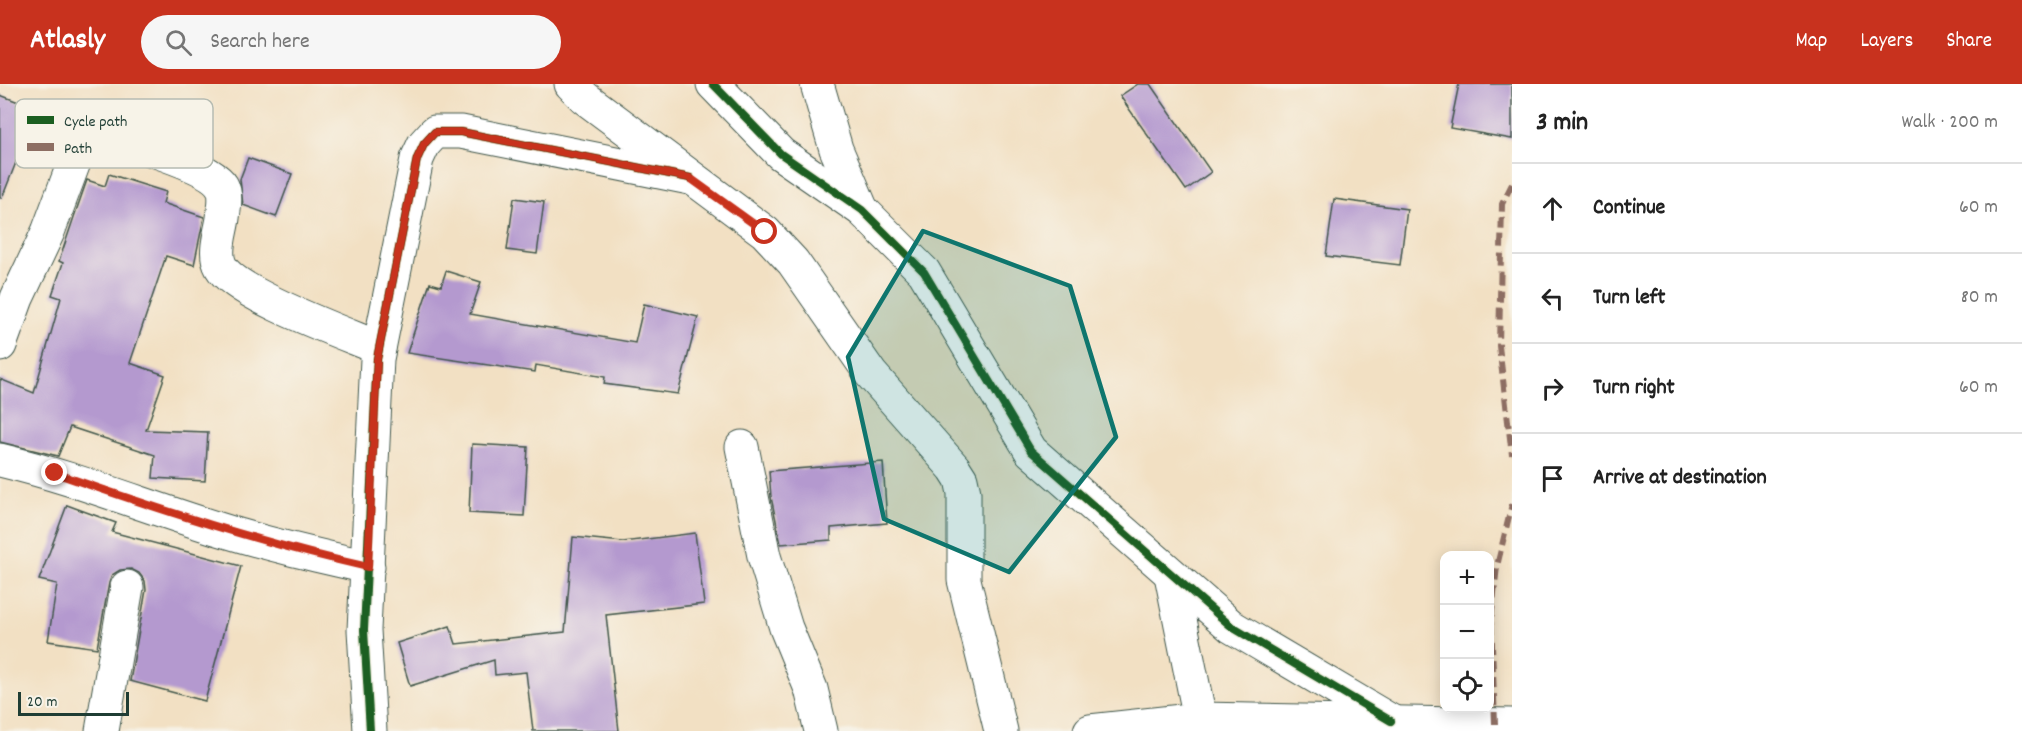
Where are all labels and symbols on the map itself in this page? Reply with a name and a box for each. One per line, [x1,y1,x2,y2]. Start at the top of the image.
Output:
legend [15,99,213,168]
text: Cycle path [64,111,127,134]
text: Path [64,138,92,161]
route start [751,218,777,244]
route end [41,459,67,485]
scale bar [18,689,129,716]

